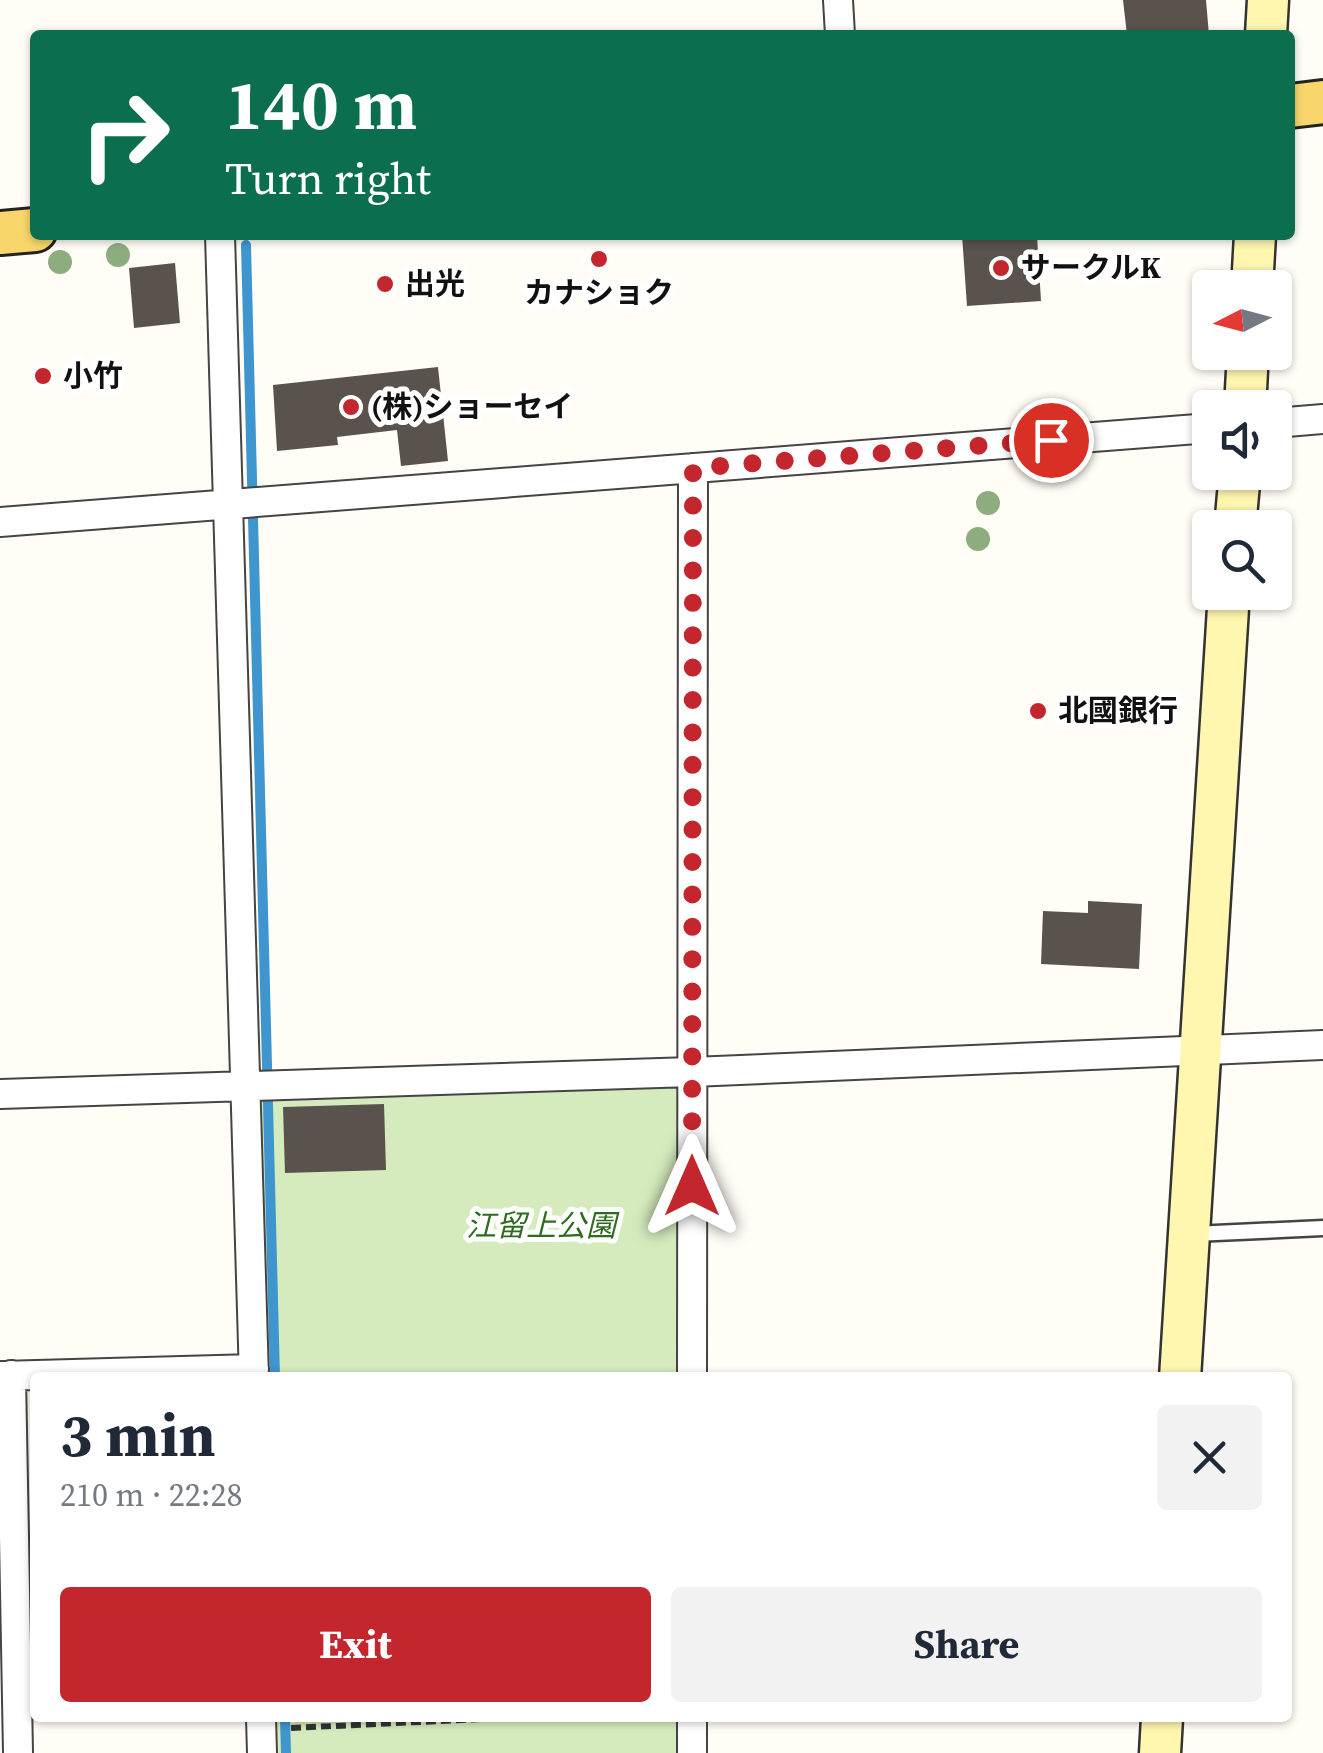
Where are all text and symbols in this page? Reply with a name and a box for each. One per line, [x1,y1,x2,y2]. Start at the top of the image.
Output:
text: 140 m [225,56,417,152]
icon: right [60,70,190,200]
text: Turn right [225,147,431,209]
place label: サークルK [1021,247,1161,288]
marker: カナショク [588,248,610,270]
marker: サークルK [990,257,1012,279]
place label: 出光 [405,263,465,304]
north arrow [1192,270,1292,370]
map controls [1192,270,1292,610]
place label: カナショク [524,272,674,313]
marker: 出光 [374,273,396,295]
place label: 小竹 [63,355,123,396]
marker: 小竹 [32,365,54,387]
place label: (株)ショーセイ [371,386,574,427]
button: sound [1192,390,1292,490]
marker: (株)ショーセイ [340,396,362,418]
pin [1009,398,1094,483]
icon: arrive [1024,413,1079,468]
button: search [1192,510,1292,610]
place label: 北國銀行 [1058,690,1178,731]
marker: 北國銀行 [1027,700,1049,722]
position arrow [640,1134,744,1238]
park label: 江留上公園 [466,1205,620,1246]
text: 3 min [60,1394,216,1476]
button: close [1157,1405,1262,1510]
text: 210 m · 22:28 [60,1473,242,1517]
button: Exit [60,1587,651,1702]
button: Share [671,1587,1262,1702]

